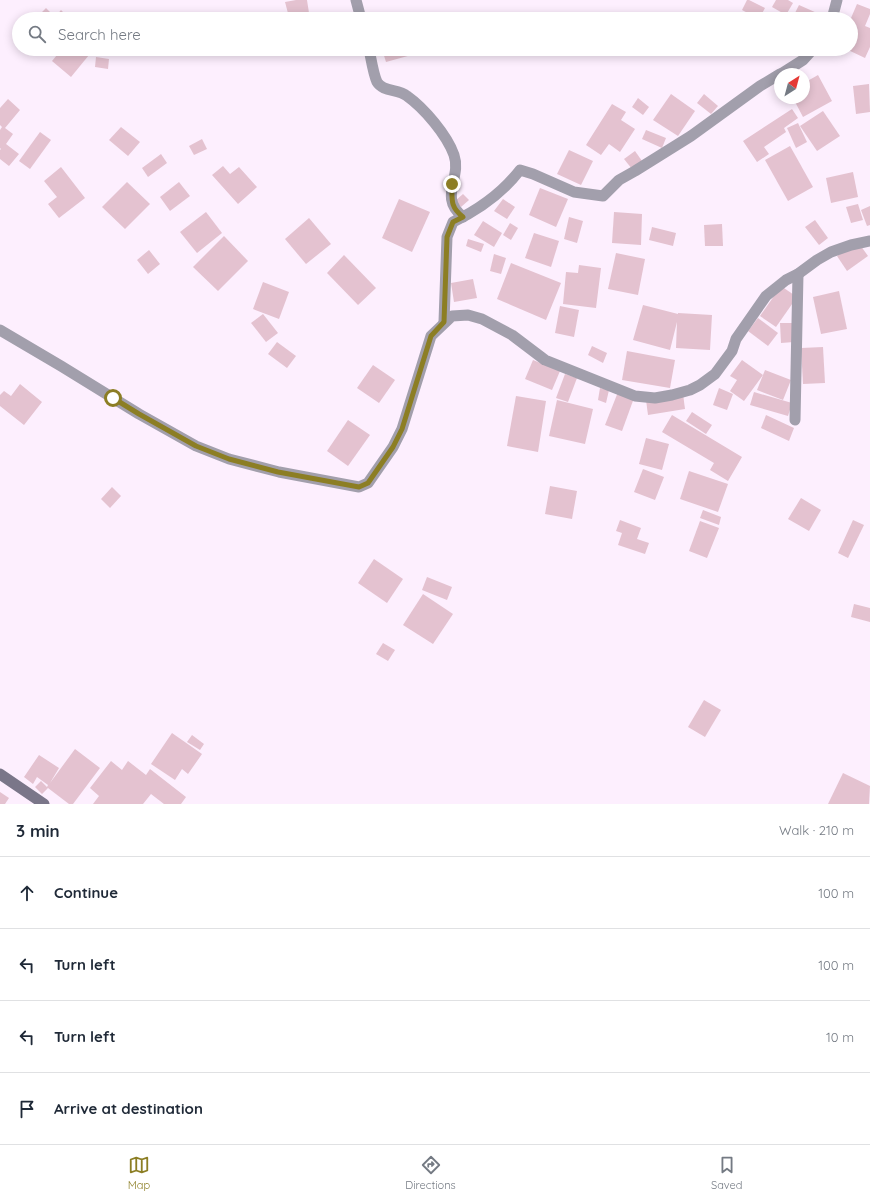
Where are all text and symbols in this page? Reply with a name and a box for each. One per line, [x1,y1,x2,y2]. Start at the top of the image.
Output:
search box [12,12,858,56]
icon: search [26,23,48,45]
text: Search here [58,25,141,44]
north arrow [774,68,810,104]
route end [443,175,461,193]
route start [104,389,122,407]
text: 3 min [16,820,60,841]
text: Walk · 210 m [779,822,854,838]
icon: ahead [16,882,38,904]
text: Continue [54,883,118,902]
text: 100 m [818,885,854,901]
icon: left [16,954,38,976]
text: Turn left [54,955,116,974]
text: 100 m [818,957,854,973]
icon: left [16,1026,38,1048]
text: Turn left [54,1027,116,1046]
text: 10 m [826,1029,854,1045]
icon: arrive [16,1098,38,1120]
text: Arrive at destination [54,1099,203,1118]
tab: Map [128,1154,150,1192]
tab: Directions [405,1154,456,1192]
tab: Saved [711,1154,742,1192]

